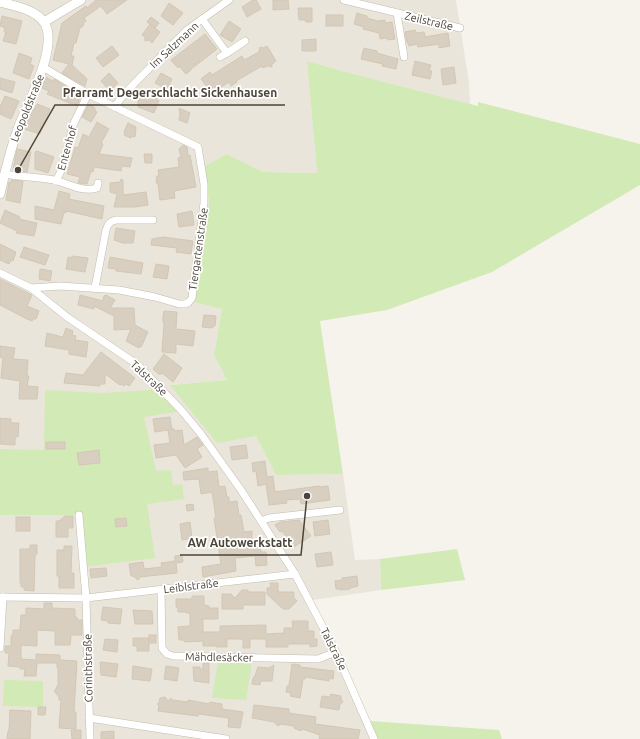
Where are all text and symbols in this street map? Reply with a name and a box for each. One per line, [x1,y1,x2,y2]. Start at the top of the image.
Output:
street label: Zeilstraße [404,10,454,32]
street label: Im Salzmann [147,19,201,71]
street label: Leopoldstraße [8,72,46,144]
callout: Pfarramt Degerschlacht Sickenhausen [55,81,285,105]
text: Pfarramt Degerschlacht Sickenhausen [63,86,277,99]
street label: Entenhof [55,123,79,172]
street label: Tiergartenstraße [186,207,210,291]
street label: Talstraße [128,358,170,398]
callout: AW Autowerkstatt [180,531,301,555]
text: AW Autowerkstatt [187,536,293,549]
street label: Leiblstraße [163,577,219,595]
street label: Talstraße [319,626,349,672]
street label: Corinthstraße [81,634,95,702]
street label: Mähdlesäcker [185,650,254,664]

